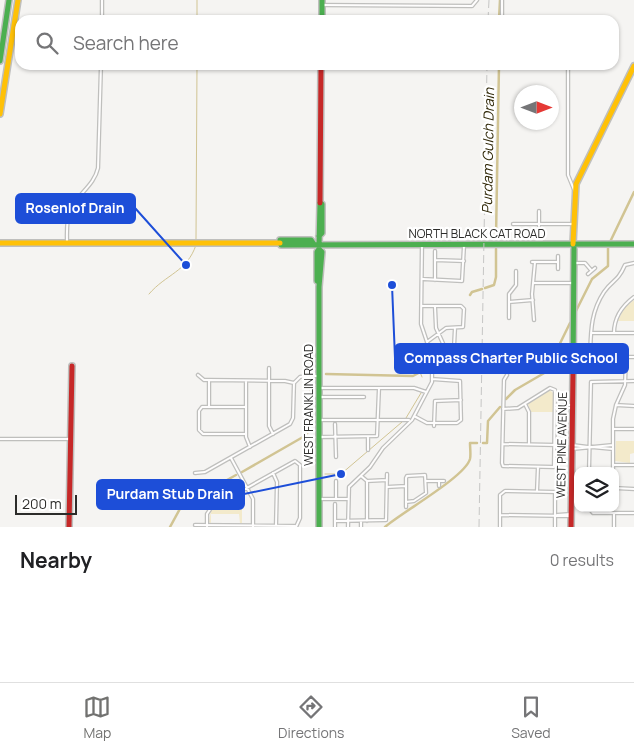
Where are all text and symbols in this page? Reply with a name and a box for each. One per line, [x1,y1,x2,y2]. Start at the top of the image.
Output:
search box [15,15,619,70]
icon: search [33,29,61,57]
text: Search here [73,30,179,56]
north arrow [514,85,559,130]
water label: Purdam Gulch Drain [477,87,498,214]
callout: Rosenlof Drain [16,194,135,223]
text: Rosenlof Drain [26,198,124,217]
street label: NORTH BLACK CAT ROAD [408,225,546,242]
street label: WEST FRANKLIN ROAD [300,344,317,466]
callout: Compass Charter Public School [395,344,628,373]
text: Compass Charter Public School [404,348,618,367]
street label: WEST PINE AVENUE [552,392,571,498]
map controls [574,467,619,512]
button: layers [574,467,619,512]
callout: Purdam Stub Drain [97,480,244,509]
text: Purdam Stub Drain [107,484,233,503]
scale bar [15,492,78,515]
text: 200 m [22,494,62,513]
text: Nearby [20,546,92,574]
text: 0 results [550,549,614,571]
tab: Map [83,693,111,742]
tab: Directions [278,693,344,742]
tab: Saved [511,693,551,742]

